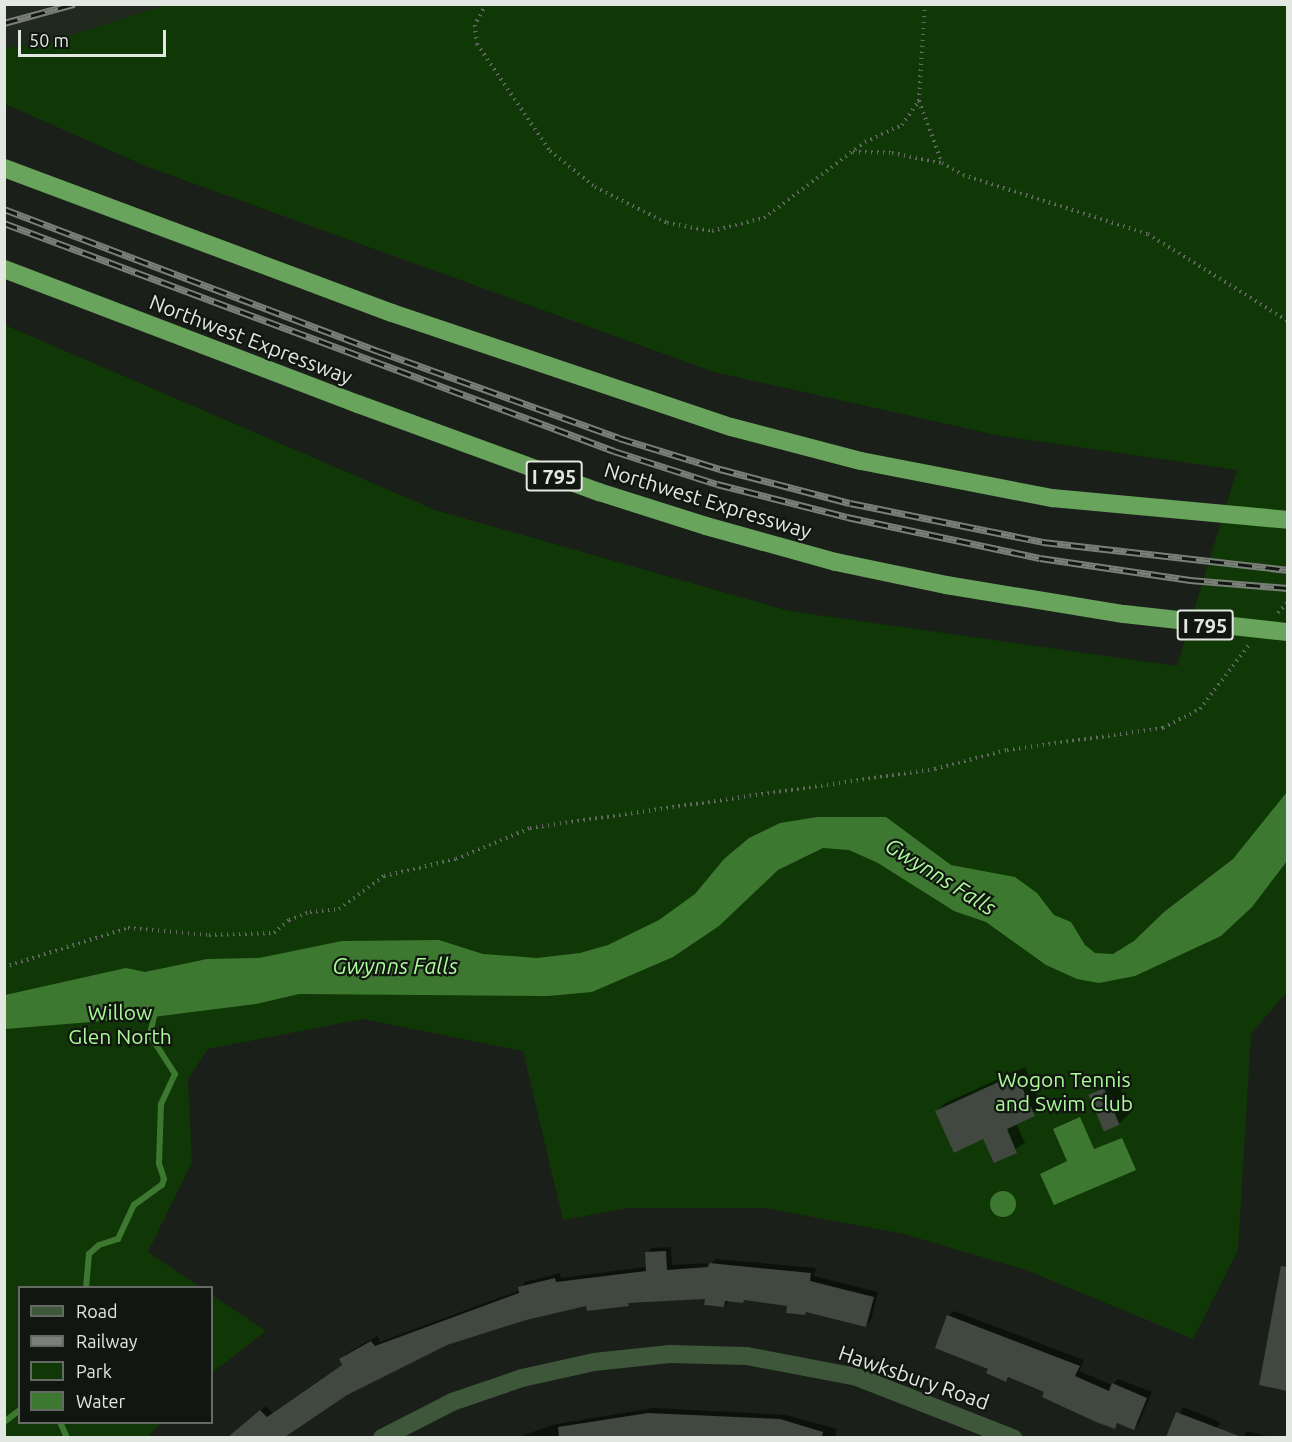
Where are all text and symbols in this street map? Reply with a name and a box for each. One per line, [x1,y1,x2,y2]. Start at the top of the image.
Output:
scale bar [21,18,170,56]
text: 50 m [29,30,69,50]
street label: Northwest Expressway [146,289,356,389]
street label: Northwest Expressway [601,456,815,544]
road number: I 795 [526,459,582,493]
road number: I 795 [1176,608,1234,642]
water label: Gwynns Falls [881,831,1001,921]
water label: Gwynns Falls [332,953,458,979]
park label: Willow Glen North [68,999,172,1049]
park label: Wogon Tennis and Swim Club [995,1066,1133,1116]
legend [18,1286,213,1424]
text: Road [76,1301,118,1321]
text: Railway [76,1331,137,1351]
street label: Hawksbury Road [835,1339,993,1415]
text: Park [76,1361,112,1381]
text: Water [76,1391,125,1411]

